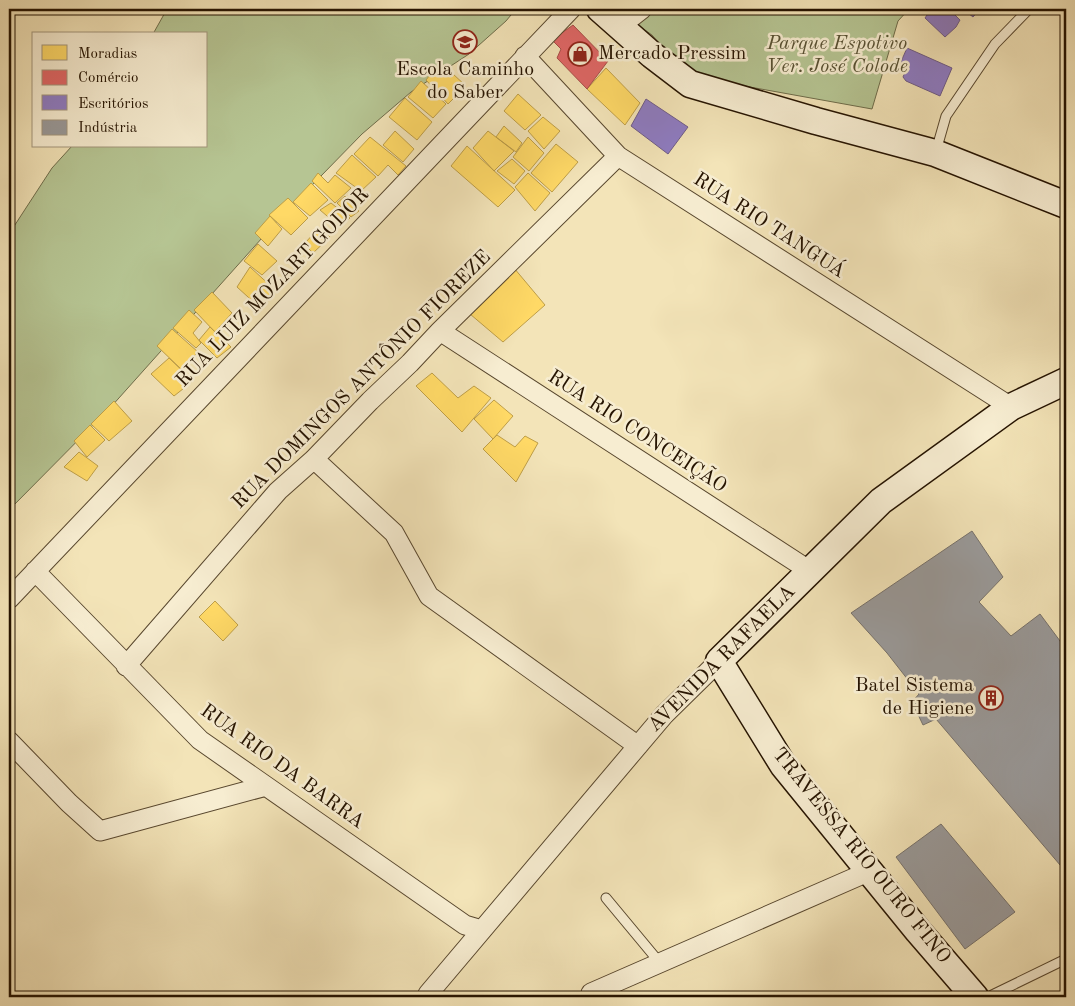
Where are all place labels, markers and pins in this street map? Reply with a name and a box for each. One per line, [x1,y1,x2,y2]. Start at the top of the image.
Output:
school or university icon: Escola Caminho do Saber [452,29,478,55]
shop icon: Mercado Pressim [567,41,593,67]
place label: Mercado Pressim [598,44,746,64]
place label: Escola Caminho do Saber [396,60,534,103]
place label: Batel Sistema de Higiene [855,676,974,719]
building icon: Batel Sistema de Higiene [978,685,1004,711]

